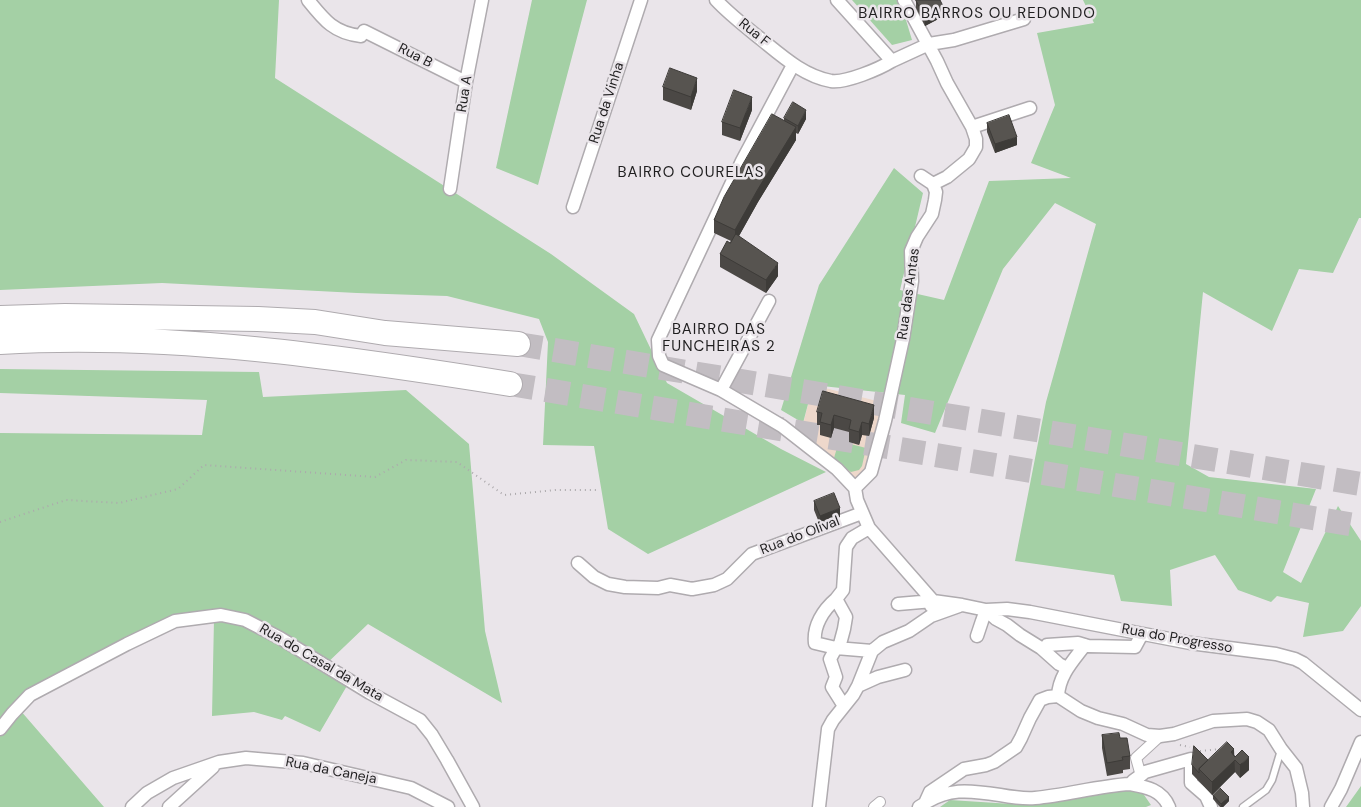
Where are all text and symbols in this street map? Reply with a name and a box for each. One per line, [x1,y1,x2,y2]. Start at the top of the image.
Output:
district label: BAIRRO BARROS OU REDONDO [855,5,1099,23]
street label: Rua F [735,15,773,51]
street label: Rua B [395,40,435,72]
street label: Rua da Vinha [586,60,628,146]
street label: Rua A [454,74,476,114]
district label: BAIRRO COURELAS [616,164,766,182]
street label: Rua das Antas [894,247,924,341]
district label: BAIRRO DAS FUNCHEIRAS 2 [661,321,777,356]
street label: Rua do Olival [758,513,842,559]
street label: Rua do Casal da Mata [256,621,386,705]
street label: Rua do Progresso [1120,621,1234,657]
street label: Rua da Caneja [284,754,378,788]

